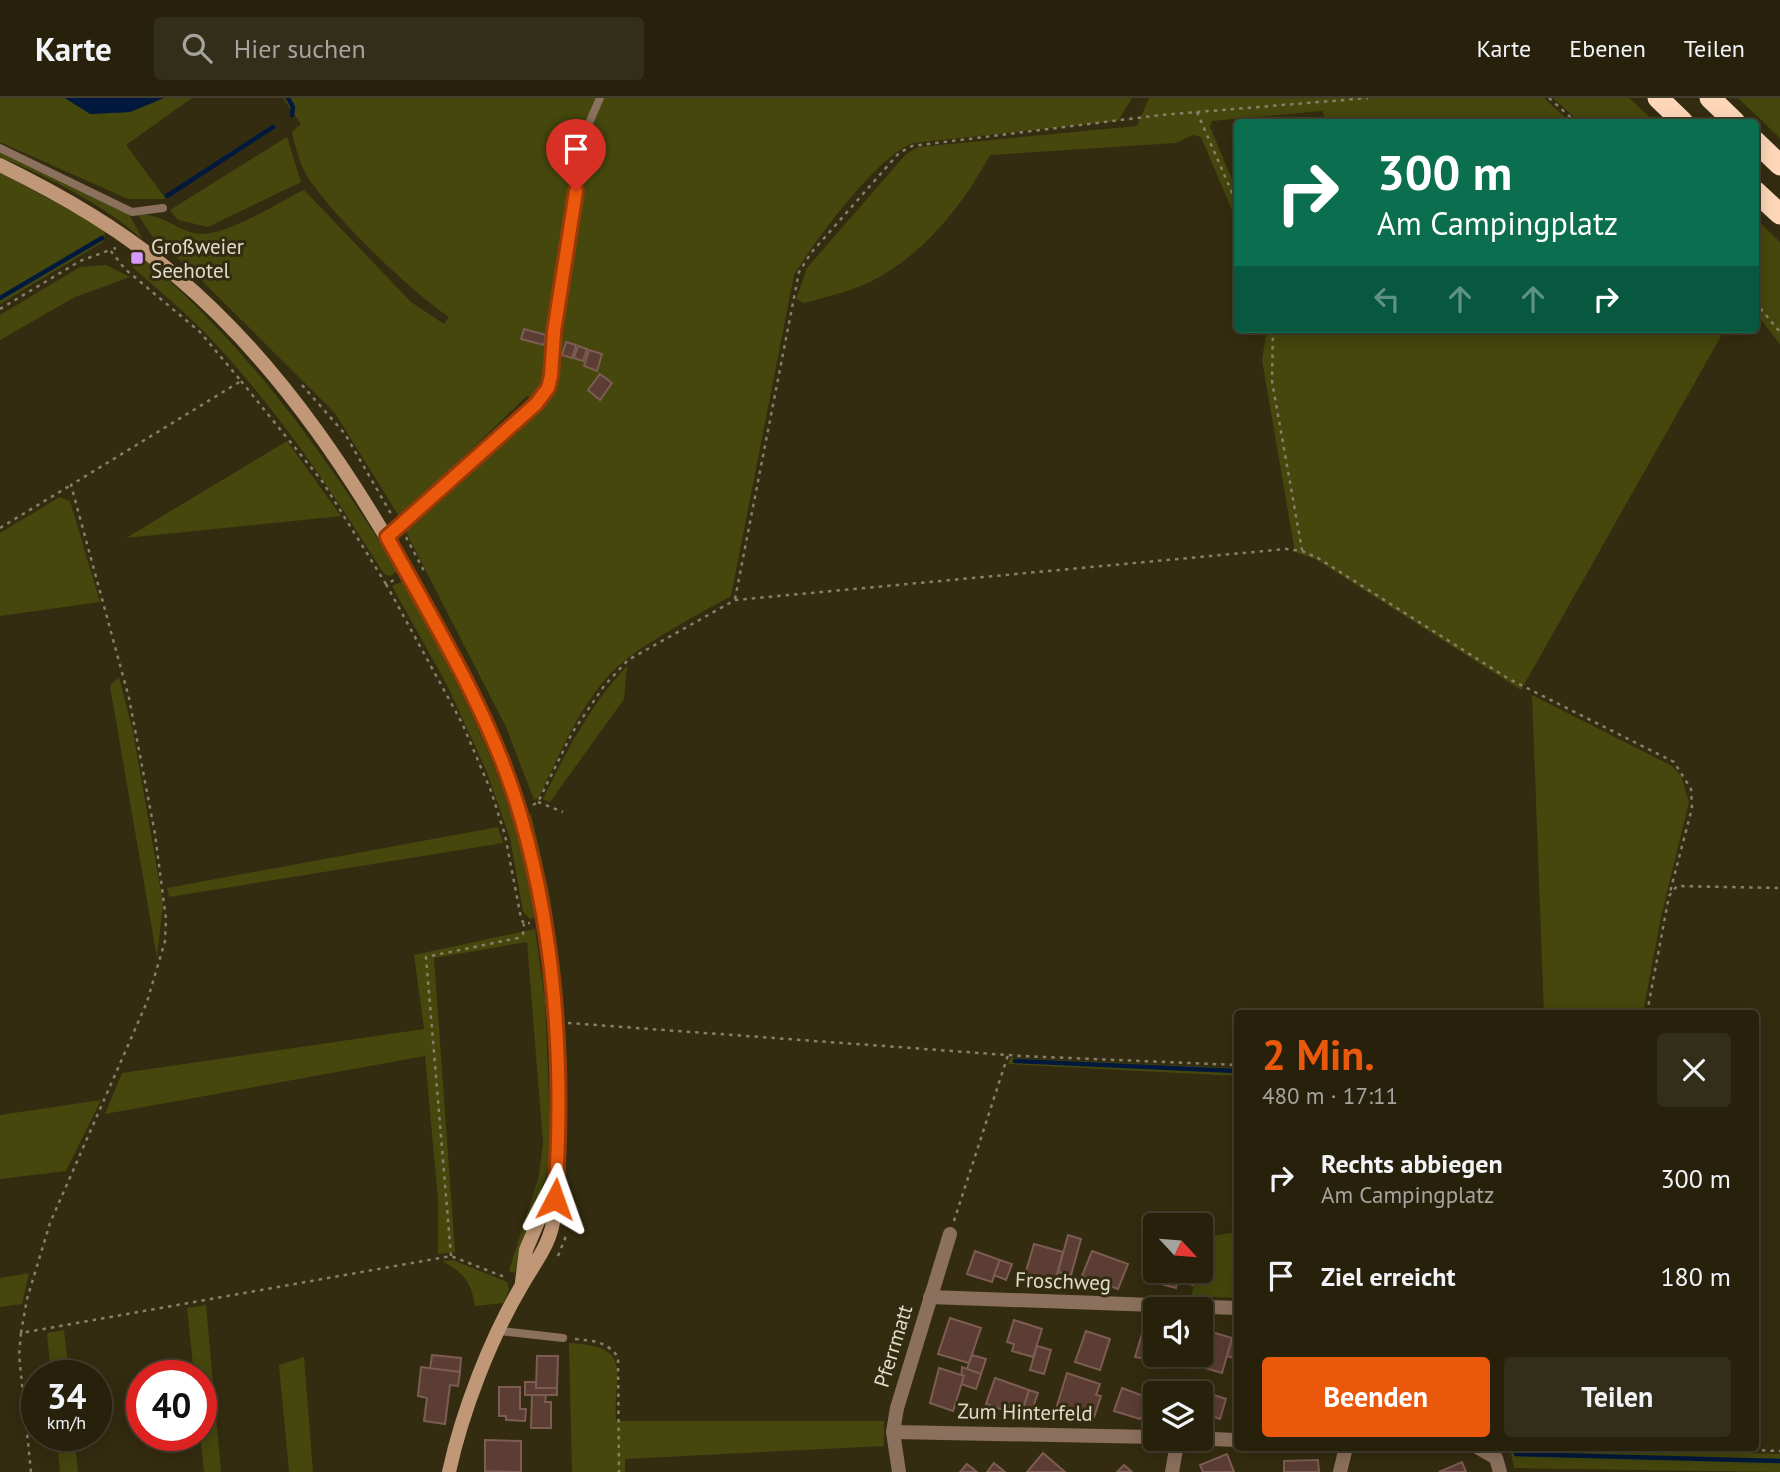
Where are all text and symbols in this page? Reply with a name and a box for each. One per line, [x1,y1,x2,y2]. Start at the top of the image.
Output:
search box [154,17,644,80]
text: Karte [35,27,112,70]
icon: search [178,29,216,67]
text: Hier suchen [234,32,366,65]
text: Karte [1477,33,1531,64]
text: Ebenen [1569,33,1646,64]
text: Teilen [1684,33,1745,64]
pin [546,119,606,191]
icon: arrive [557,130,595,168]
text: 300 m [1377,140,1512,204]
icon: right [1262,147,1353,238]
text: Am Campingplatz [1377,202,1618,244]
place label: Großweier Seehotel [151,233,244,284]
marker: Großweier Seehotel [129,250,145,266]
icon: left [1368,280,1406,318]
icon: ahead [1441,280,1479,318]
icon: ahead [1514,280,1552,318]
icon: right [1587,280,1625,318]
text: 2 Min. [1262,1027,1375,1082]
button: close [1657,1033,1731,1107]
text: 480 m · 17:11 [1262,1081,1398,1110]
text: Rechts abbiegen [1321,1147,1503,1180]
icon: right [1262,1159,1300,1197]
position arrow [518,1162,592,1236]
text: 300 m [1660,1162,1731,1195]
text: Am Campingplatz [1321,1180,1494,1209]
north arrow [1143,1213,1213,1283]
map controls [1143,1213,1213,1451]
icon: arrive [1262,1257,1300,1295]
text: Ziel erreicht [1321,1260,1456,1293]
text: 180 m [1660,1260,1731,1293]
street label: Froschweg [1015,1266,1111,1296]
button: sound [1143,1297,1213,1367]
street label: Pferrmatt [868,1301,918,1391]
button: Beenden [1262,1357,1490,1437]
button: Teilen [1504,1357,1731,1437]
speed limit sign: 40 [126,1360,217,1451]
text: 34 [47,1373,86,1419]
button: layers [1143,1381,1213,1451]
street label: Zum Hinterfeld [957,1397,1093,1427]
text: km/h [47,1411,86,1434]

